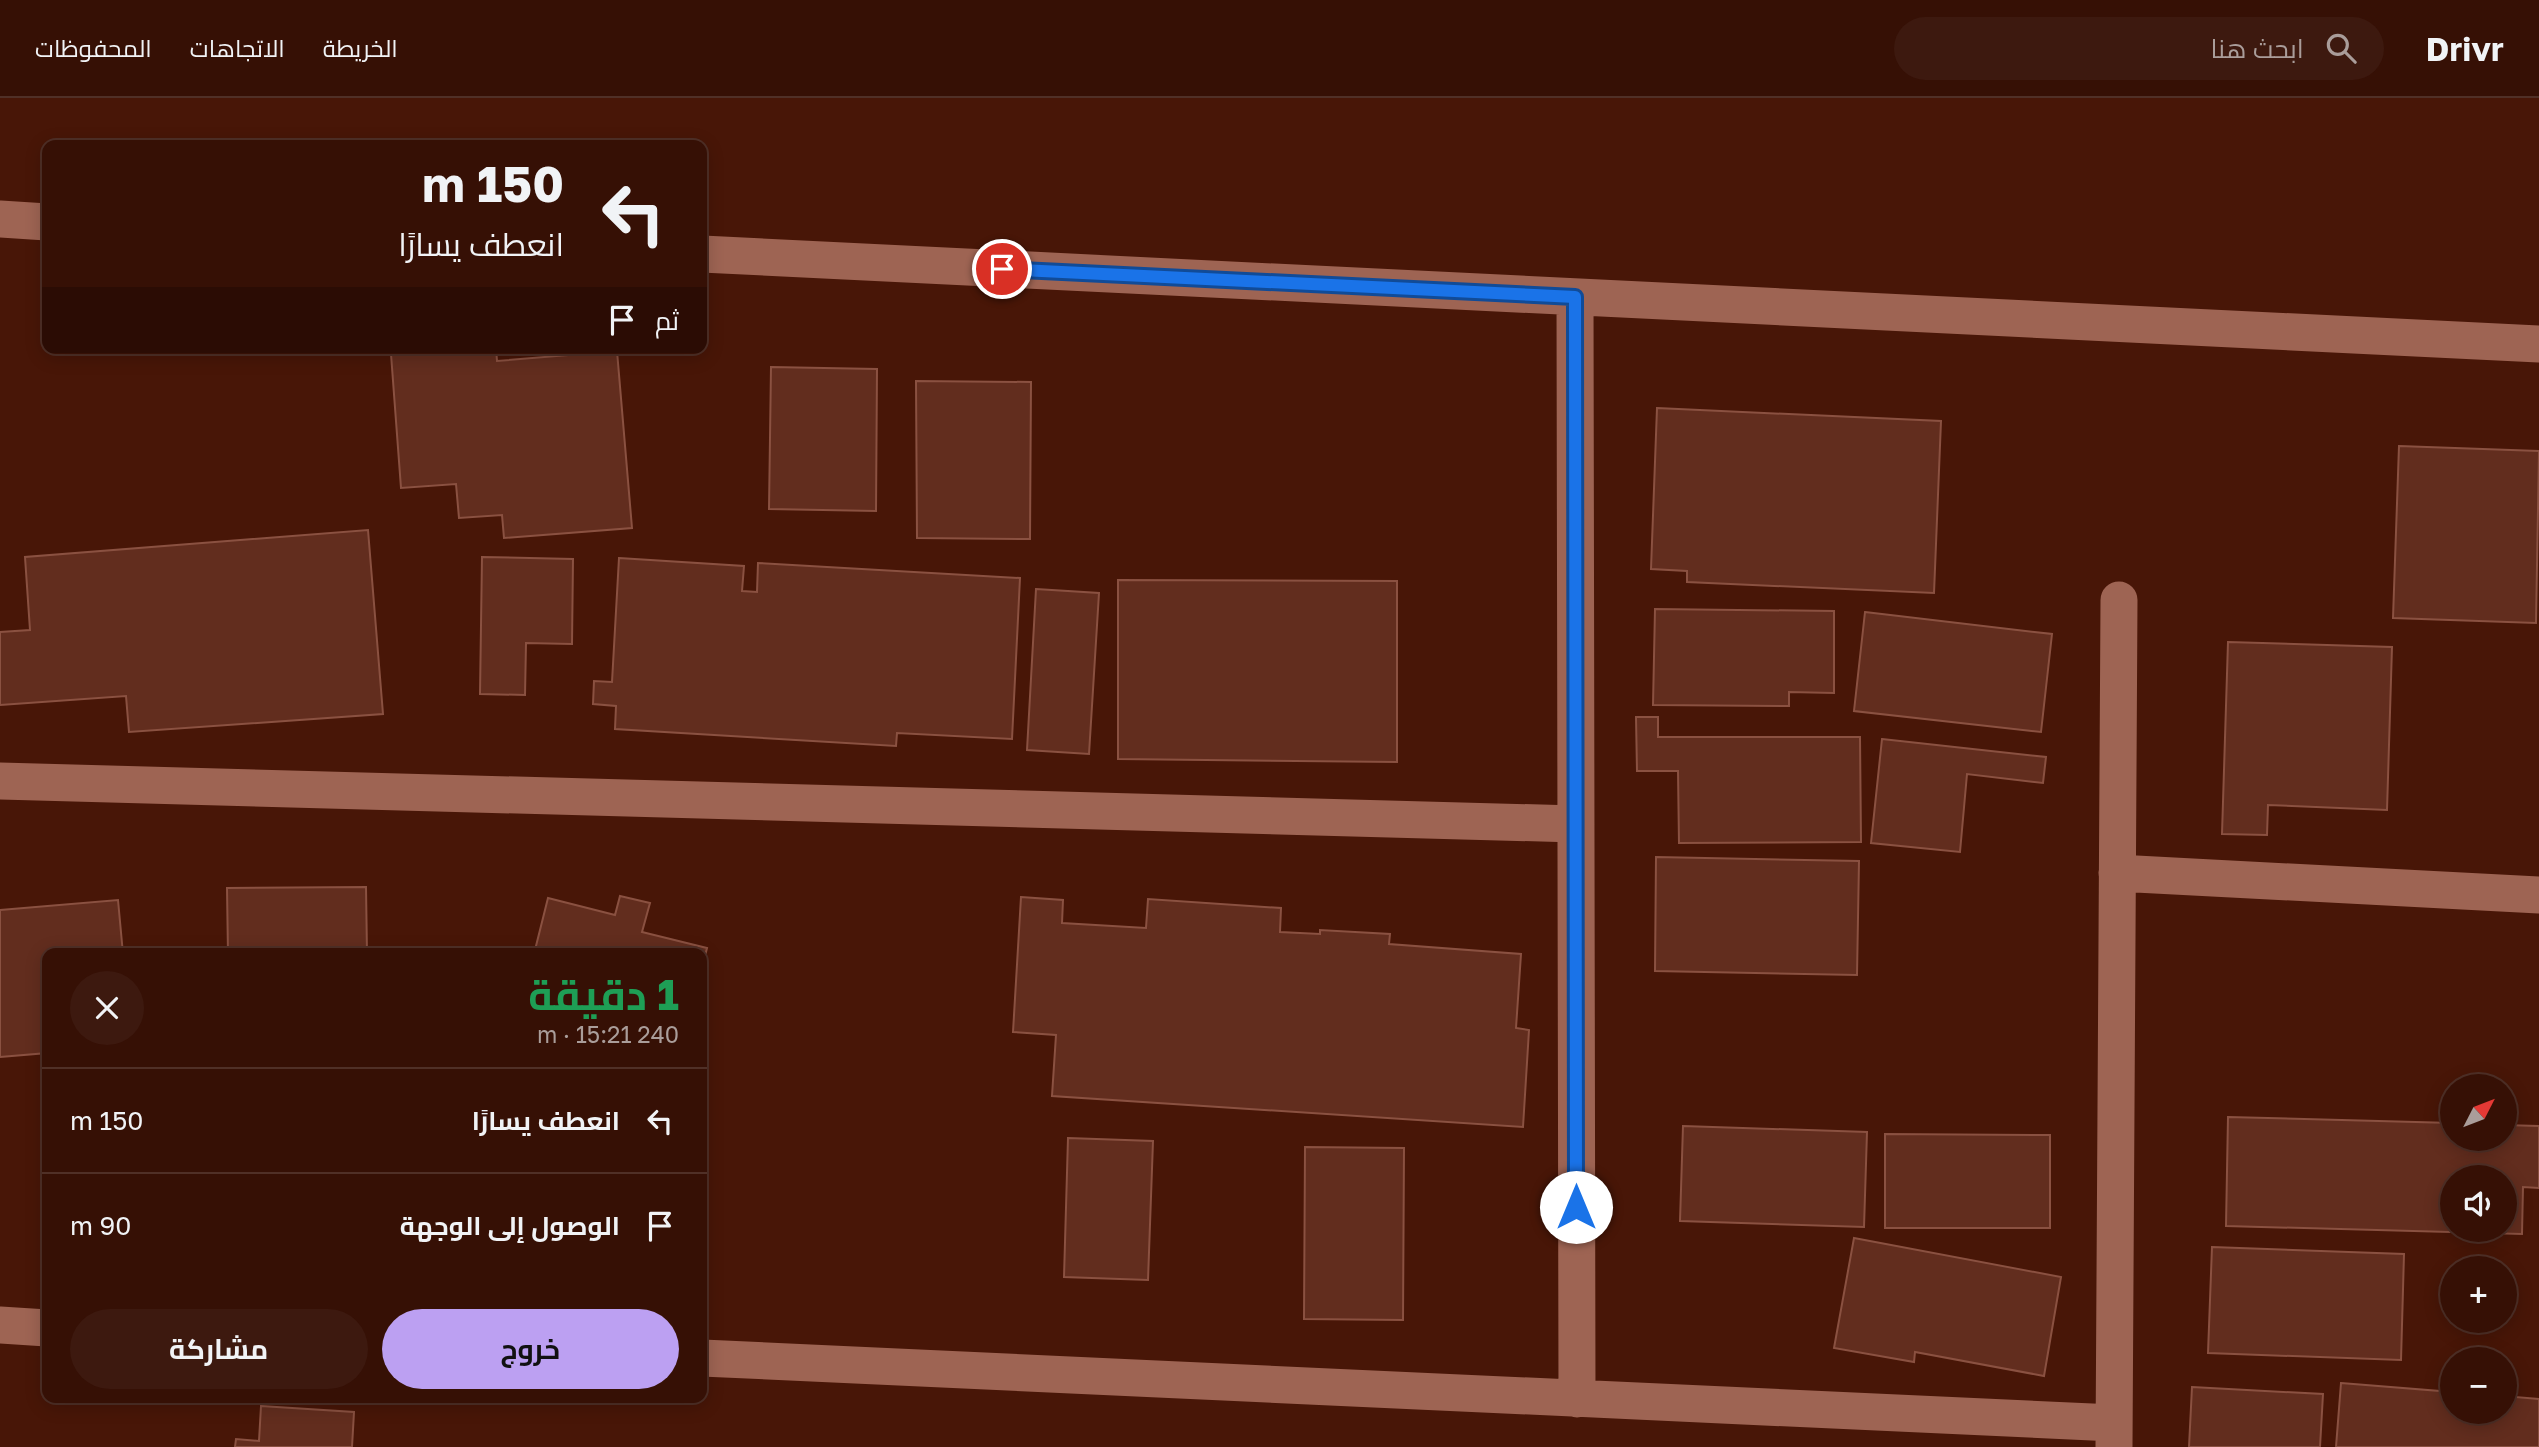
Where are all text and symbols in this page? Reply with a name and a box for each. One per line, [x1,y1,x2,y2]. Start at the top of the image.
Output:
search box [1894,17,2384,80]
icon: search [2322,29,2360,67]
text: Drivr [2426,29,2504,68]
text: المحفوظات [35,33,152,62]
text: الاتجاهات [190,33,285,62]
text: الخريطة [323,33,398,62]
text: ابحث هنا [2210,33,2304,64]
text: 150 m [422,154,564,213]
icon: left [588,168,679,259]
text: انعطف يسارًا [398,225,564,263]
pin [972,239,1032,299]
icon: arrive [983,250,1021,288]
icon: arrive [603,301,641,339]
text: ثم [655,305,679,336]
text: 1 دقيقة [528,969,679,1019]
button: close [70,971,144,1045]
text: 240 m · 15:21 [537,1020,679,1048]
north arrow [2440,1074,2516,1152]
map controls [2440,1074,2517,1424]
icon: left [641,1102,679,1140]
text: 150 m [70,1105,143,1136]
text: انعطف يسارًا [472,1105,620,1136]
button: sound [2440,1165,2517,1242]
position arrow [1539,1170,1613,1244]
icon: arrive [641,1207,679,1245]
text: 90 m [70,1210,131,1241]
text: الوصول إلى الوجهة [400,1210,620,1241]
button: + [2440,1256,2517,1333]
button: مشاركة [70,1309,368,1389]
button: خروج [382,1309,679,1389]
button: − [2440,1347,2517,1424]

